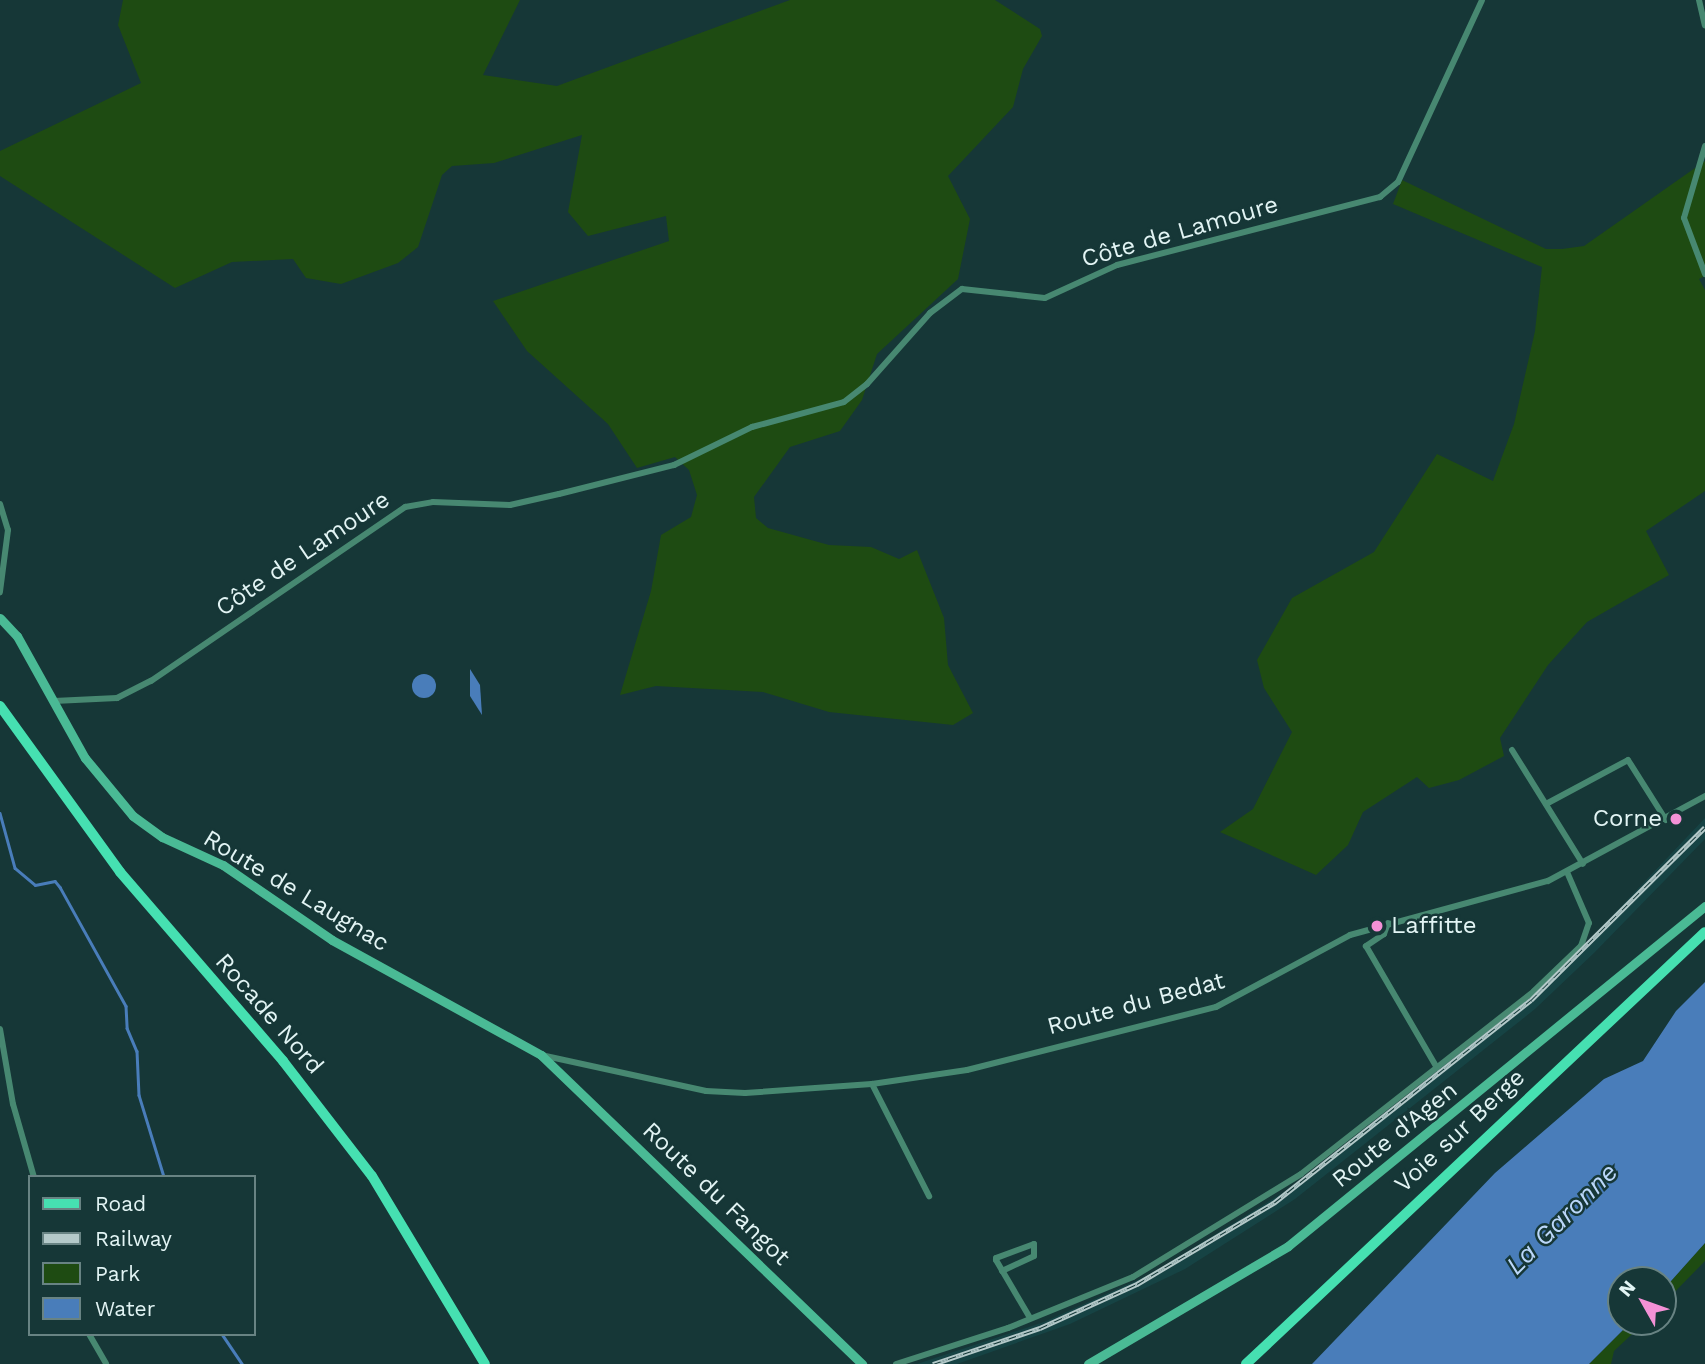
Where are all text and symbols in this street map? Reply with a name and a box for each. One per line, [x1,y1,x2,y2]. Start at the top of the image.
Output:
street label: Côte de Lamoure [1078,190,1282,274]
street label: Côte de Lamoure [211,485,395,623]
place label: Corne [1593,805,1662,833]
marker: Corne [1668,811,1684,827]
street label: Route de Laugnac [198,824,394,958]
place label: Laffitte [1391,912,1476,940]
marker: Laffitte [1369,918,1385,934]
street label: Rocade Nord [209,948,329,1080]
street label: Route du Bedat [1044,966,1228,1042]
street label: Voie sur Berge [1389,1063,1531,1199]
street label: Route d'Agen [1327,1076,1463,1194]
street label: Route du Fangot [636,1116,796,1272]
water label: La Garonne [1500,1157,1624,1281]
legend [28,1175,256,1336]
text: Road [95,1191,146,1216]
text: Railway [95,1226,172,1251]
text: Park [95,1261,140,1286]
north arrow [1607,1266,1677,1336]
text: N [1614,1276,1640,1301]
text: Water [95,1296,155,1321]

